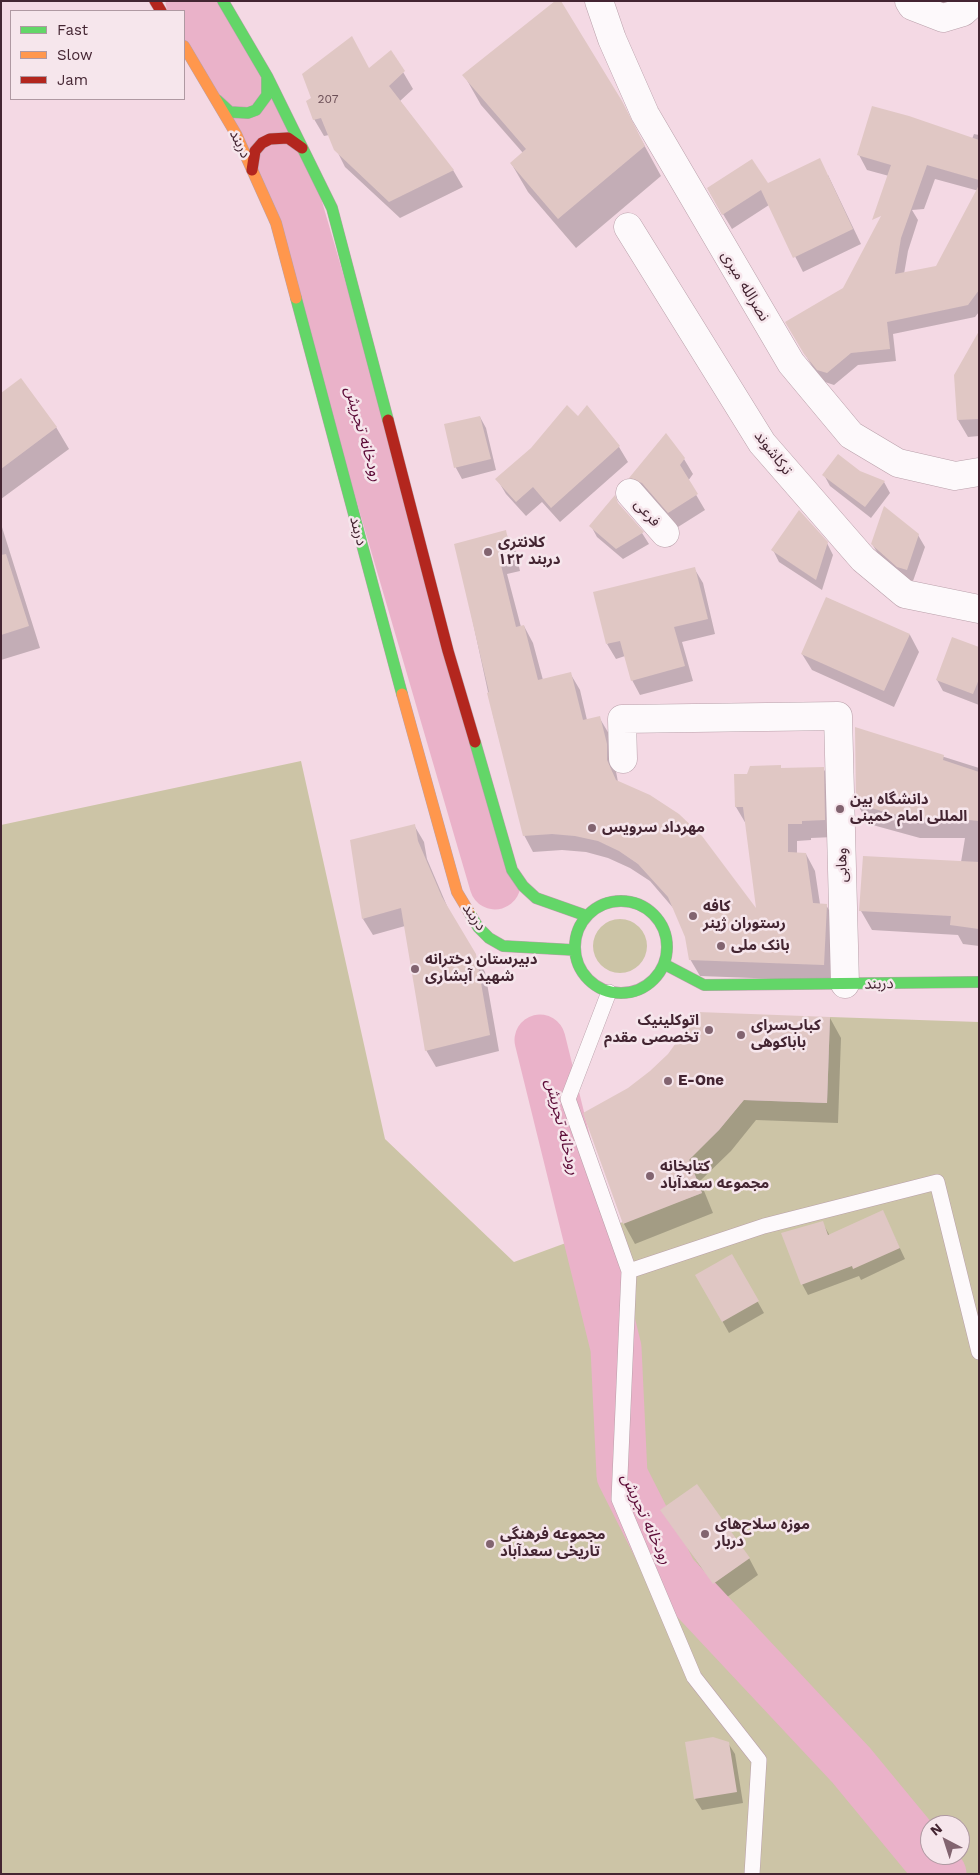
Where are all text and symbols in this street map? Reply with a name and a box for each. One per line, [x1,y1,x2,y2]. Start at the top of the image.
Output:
legend [10,10,185,100]
text: Fast [57,21,88,39]
text: Slow [57,46,93,64]
text: Jam [57,71,88,89]
house number: 207 [318,92,338,106]
street label: دربند [225,127,255,161]
street label: نصرالله میری [717,247,773,325]
water label: رودخانه تجریش [340,384,386,484]
street label: ترکاشوند [750,427,796,479]
street label: فرعی [630,495,664,531]
street label: دربند [346,514,370,548]
place label: کلانتری ۱۲۲ دربند [498,534,561,569]
marker: کلانتری ۱۲۲ دربند [482,546,494,558]
place label: دانشگاه بین المللی امام خمینی [850,791,967,826]
marker: دانشگاه بین المللی امام خمینی [834,803,846,815]
place label: مهرداد سرویس [602,819,705,837]
marker: مهرداد سرویس [586,822,598,834]
street label: وهابی [833,847,851,883]
place label: کافه رستوران ژینر [703,898,786,933]
street label: دربند [458,900,490,934]
marker: کافه رستوران ژینر [687,910,699,922]
place label: بانک ملی [731,937,790,955]
marker: بانک ملی [715,940,727,952]
place label: دبیرستان دخترانه شهید آبشاری [425,951,537,986]
marker: دبیرستان دخترانه شهید آبشاری [409,963,421,975]
street label: دربند [864,975,894,993]
place label: اتوکلینیک تخصصی مقدم [604,1012,699,1047]
place label: کباب‌سرای باباکوهی [751,1017,821,1052]
marker: اتوکلینیک تخصصی مقدم [703,1024,715,1036]
marker: کباب‌سرای باباکوهی [735,1029,747,1041]
place label: E-One [678,1072,724,1090]
marker: E-One [662,1075,674,1087]
water label: رودخانه تجریش [541,1077,583,1177]
place label: کتابخانه مجموعه سعدآباد [660,1158,769,1193]
marker: کتابخانه مجموعه سعدآباد [644,1170,656,1182]
water label: رودخانه تجریش [617,1470,675,1568]
place label: موزه سلاح‌های دربار [715,1516,810,1551]
place label: مجموعه فرهنگی تاریخی سعدآباد [500,1526,605,1561]
marker: موزه سلاح‌های دربار [699,1528,711,1540]
marker: مجموعه فرهنگی تاریخی سعدآباد [484,1538,496,1550]
north arrow [920,1815,970,1865]
text: N [927,1820,945,1839]

